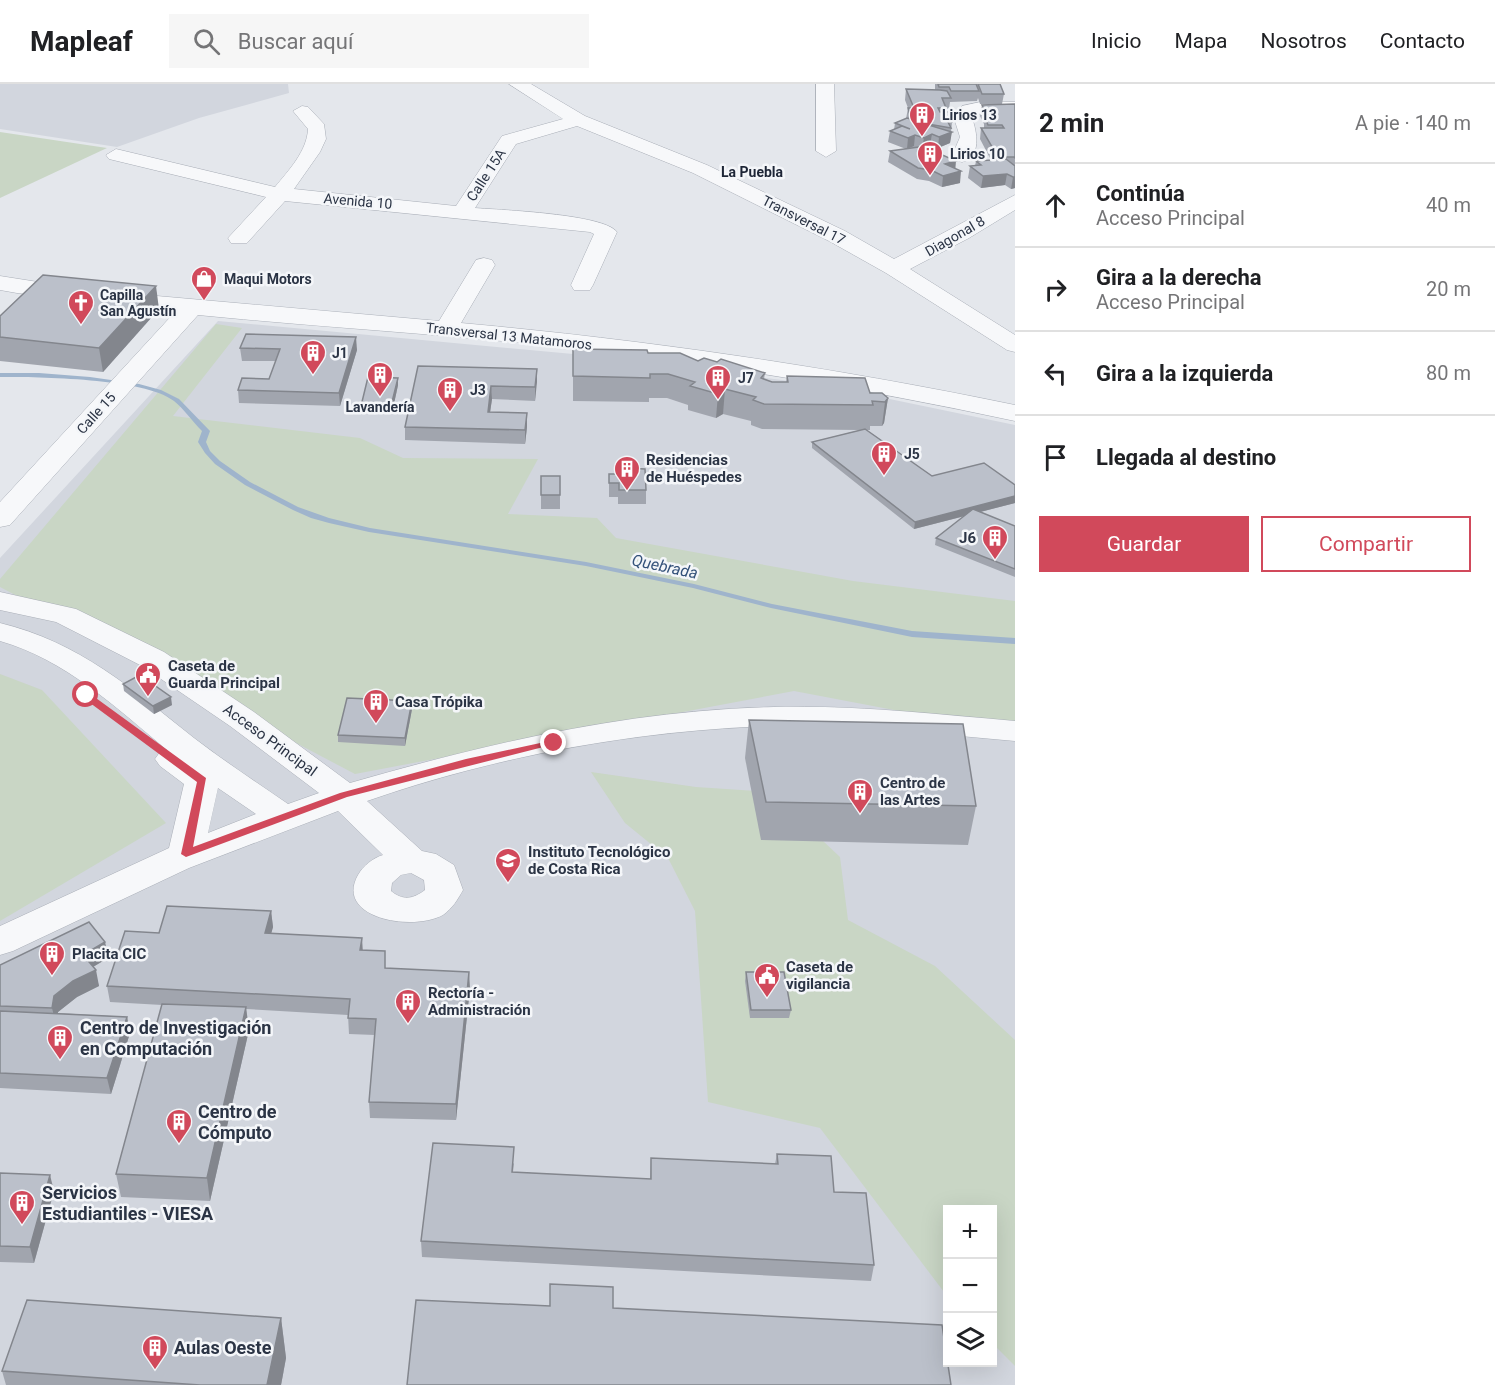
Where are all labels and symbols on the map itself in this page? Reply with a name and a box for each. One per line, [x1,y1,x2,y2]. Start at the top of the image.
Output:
building icon: Lirios 13 [907,100,937,138]
place label: Lirios 13 [942,107,997,123]
building icon: Lirios 10 [915,139,945,177]
street label: Calle 15A [463,146,509,204]
place label: Lirios 10 [950,146,1005,162]
district label: La Puebla [721,164,784,180]
street label: Avenida 10 [323,190,393,212]
street label: Transversal 17 [760,192,848,248]
street label: Diagonal 8 [922,212,988,259]
shop icon: Maqui Motors [189,264,219,302]
place label: Maqui Motors [224,271,312,287]
place label: Capilla San Agustín [100,287,176,319]
church icon: Capilla San Agustín [66,288,96,326]
street label: Transversal 13 Matamoros [425,319,593,353]
building icon: J1 [298,338,328,376]
place label: J1 [332,345,348,361]
building icon: Lavandería [365,360,395,398]
building icon: J7 [703,363,733,401]
place label: J7 [738,370,754,386]
building icon: J3 [435,375,465,413]
place label: J3 [470,382,486,398]
street label: Calle 15 [73,389,119,437]
place label: Lavandería [345,399,415,415]
building icon: J5 [869,439,899,477]
place label: J5 [904,446,920,462]
place label: Residencias de Huéspedes [646,451,742,486]
building icon: Residencias de Huéspedes [612,454,642,492]
building icon: J6 [980,523,1010,561]
place label: J6 [959,529,976,547]
water label: Quebrada [630,550,700,583]
place label: Caseta de Guarda Principal [168,657,280,692]
public building icon: Caseta de Guarda Principal [133,660,163,698]
route start [72,681,98,707]
building icon: Casa Trópika [361,687,391,725]
place label: Casa Trópika [395,693,483,711]
street label: Acceso Principal [220,700,320,780]
route end [540,729,566,755]
place label: Centro de las Artes [880,774,945,809]
building icon: Centro de las Artes [845,777,875,815]
place label: Instituto Tecnológico de Costa Rica [528,843,670,878]
school or university icon: Instituto Tecnológico de Costa Rica [493,846,523,884]
building icon: Placita CIC [37,939,67,977]
place label: Placita CIC [72,945,146,963]
place label: Caseta de vigilancia [786,958,853,993]
public building icon: Caseta de vigilancia [752,961,782,999]
place label: Rectoría - Administración [428,984,531,1019]
building icon: Rectoría - Administración [393,987,423,1025]
place label: Centro de Investigación en Computación [80,1017,271,1059]
building icon: Centro de Investigación en Computación [45,1023,75,1061]
place label: Centro de Cómputo [198,1101,277,1143]
building icon: Centro de Cómputo [164,1107,194,1145]
place label: Servicios Estudiantiles - VIESA [42,1182,214,1224]
building icon: Servicios Estudiantiles - VIESA [7,1188,37,1226]
building icon: Aulas Oeste [140,1333,170,1371]
place label: Aulas Oeste [174,1337,272,1358]

